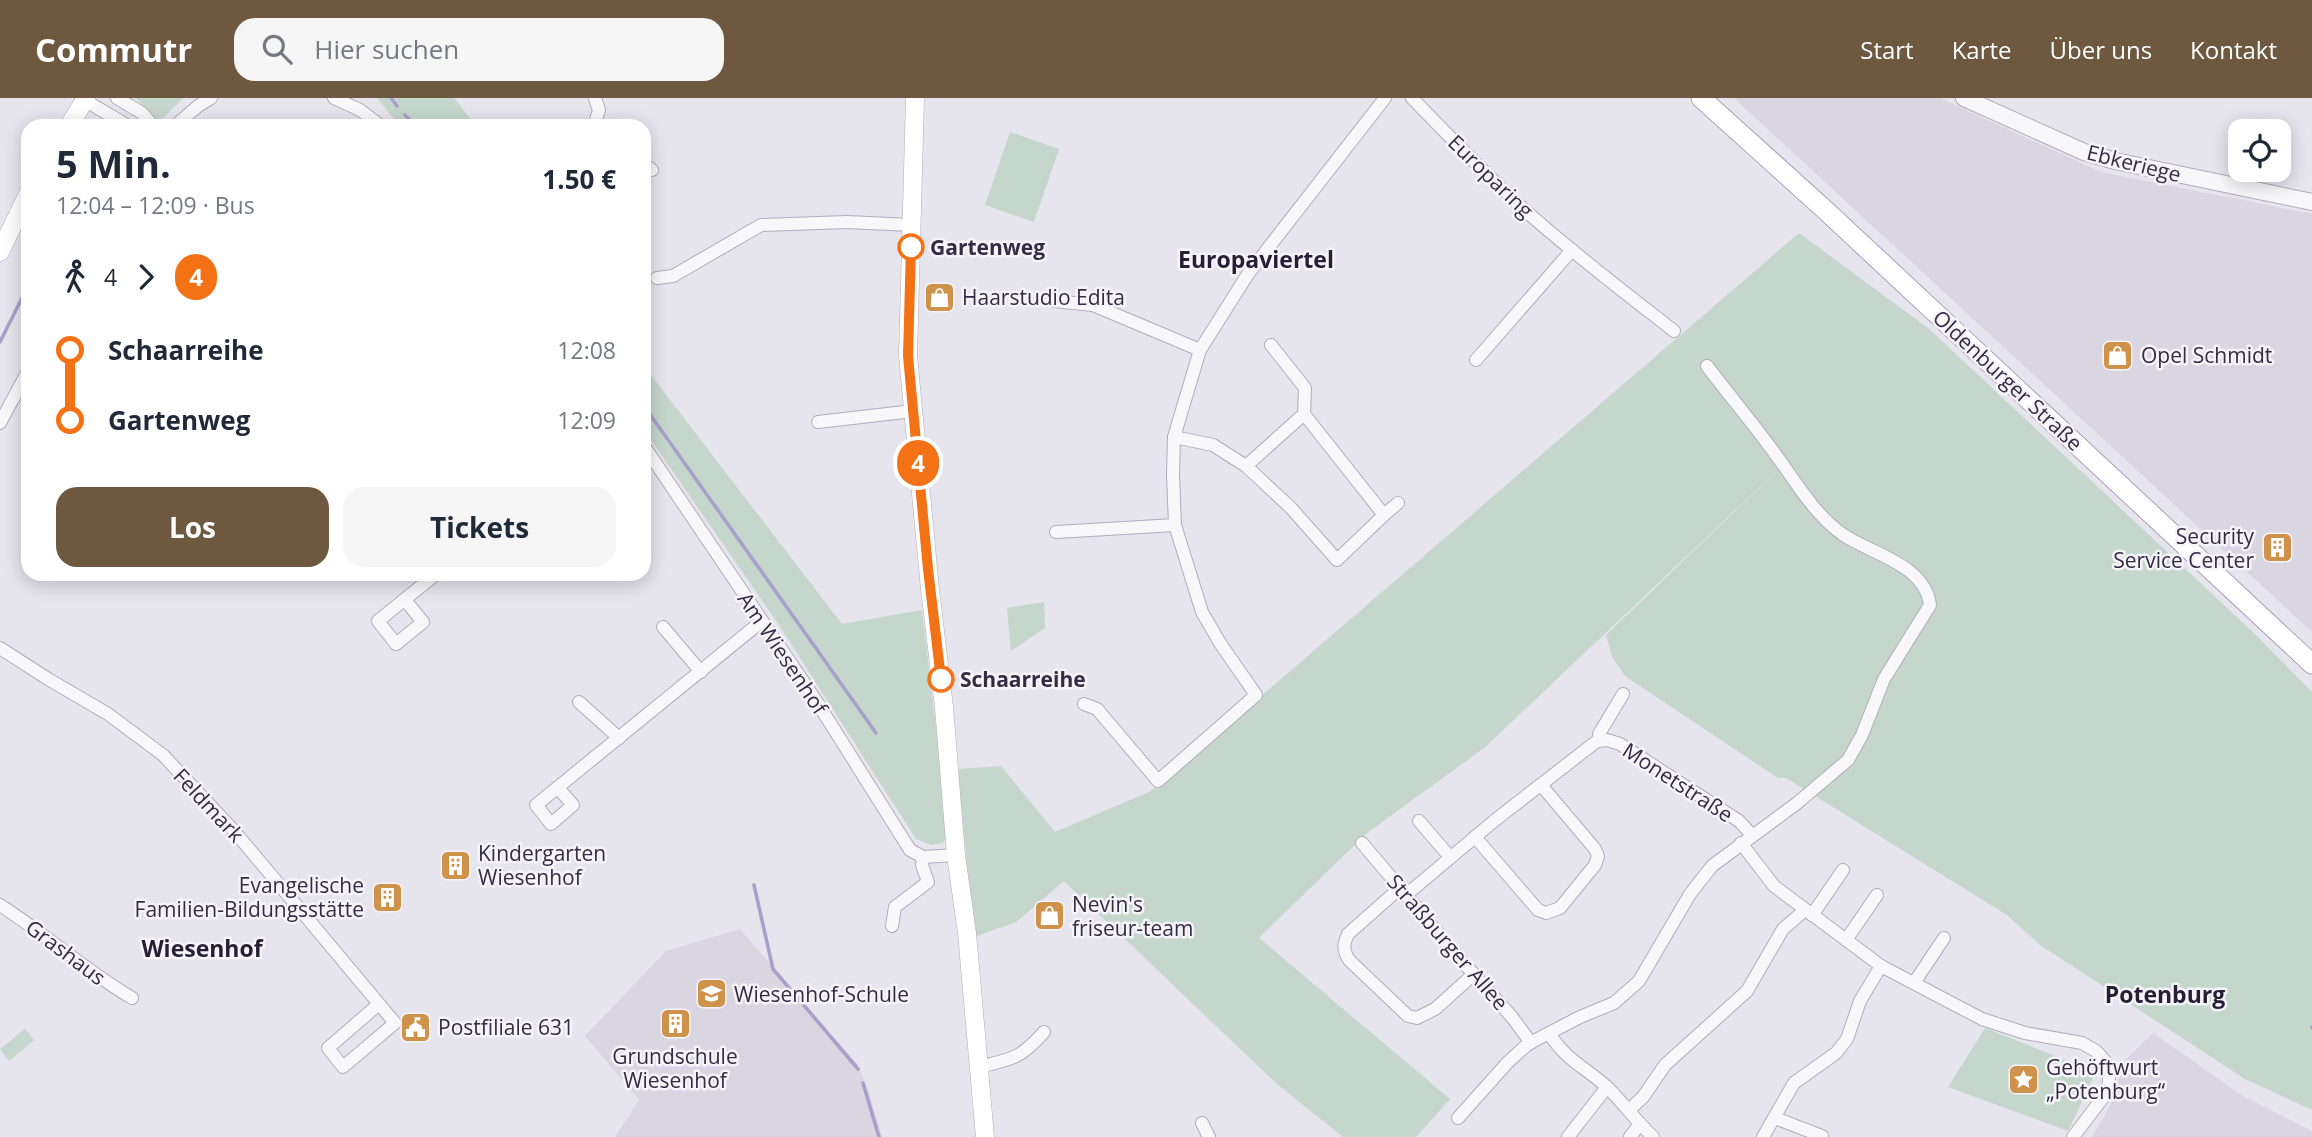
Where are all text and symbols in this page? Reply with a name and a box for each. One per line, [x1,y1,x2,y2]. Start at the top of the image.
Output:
search box [234,18,724,81]
text: Commutr [35,27,192,72]
icon: search [258,30,296,68]
text: Hier suchen [314,31,459,67]
text: Start [1860,33,1914,66]
text: Karte [1952,33,2012,66]
text: Über uns [2050,33,2152,66]
text: Kontakt [2190,33,2277,66]
map controls [2228,119,2291,182]
button: locate [2228,119,2291,182]
street label: Europaring [1442,128,1540,224]
text: 5 Min. [56,137,171,189]
street label: Ebkeriege [2084,138,2184,188]
text: 1.50 € [542,161,616,197]
text: 12:04 – 12:09 · Bus [56,189,255,221]
place label: Gartenweg [930,233,1045,261]
marker: Gartenweg [898,234,924,260]
district label: Europaviertel [1178,243,1334,275]
icon: walk [56,258,94,296]
icon: forward [127,258,165,296]
text: 4 [189,260,203,293]
text: 4 [104,261,117,293]
shop icon: Haarstudio Edita [922,280,956,314]
place label: Haarstudio Edita [962,283,1125,311]
street label: Oldenburger Straße [1927,303,2089,457]
text: Schaarreihe [108,332,264,368]
text: 12:08 [557,334,616,366]
shop icon: Opel Schmidt [2101,338,2135,372]
place label: Opel Schmidt [2141,341,2272,369]
text: Gartenweg [108,402,250,438]
text: 12:09 [557,404,616,436]
line badge: 4 [895,440,941,486]
text: 4 [911,446,925,479]
button: Los [56,487,329,567]
button: Tickets [343,487,616,567]
place label: Security Service Center [2113,522,2254,574]
building icon: Security Service Center [2260,531,2294,565]
street label: Am Wiesenhof [732,586,835,721]
place label: Schaarreihe [960,665,1086,693]
marker: Schaarreihe [928,666,954,692]
street label: Monetstraße [1617,736,1739,828]
street label: Feldmark [168,762,250,848]
place label: Kindergarten Wiesenhof [478,839,606,891]
building icon: Kindergarten Wiesenhof [438,848,472,882]
street label: Straßburger Allee [1381,868,1515,1016]
place label: Evangelische Familien-Bildungsstätte [135,871,364,923]
building icon: Evangelische Familien-Bildungsstätte [370,880,404,914]
place label: Nevin's friseur-team [1072,890,1193,942]
shop icon: Nevin's friseur-team [1032,899,1066,933]
street label: Grashaus [20,913,112,991]
district label: Wiesenhof [141,932,264,964]
school or university icon: Wiesenhof-Schule [694,977,728,1011]
district label: Potenburg [2105,978,2225,1010]
place label: Wiesenhof-Schule [734,980,909,1008]
building icon: Grundschule Wiesenhof [658,1007,692,1041]
public building icon: Postfiliale 631 [398,1010,432,1044]
place label: Postfiliale 631 [438,1013,574,1041]
place label: Grundschule Wiesenhof [612,1042,738,1094]
place label: Gehöftwurt „Potenburg“ [2046,1053,2166,1105]
place icon: Gehöftwurt „Potenburg“ [2006,1062,2040,1096]

